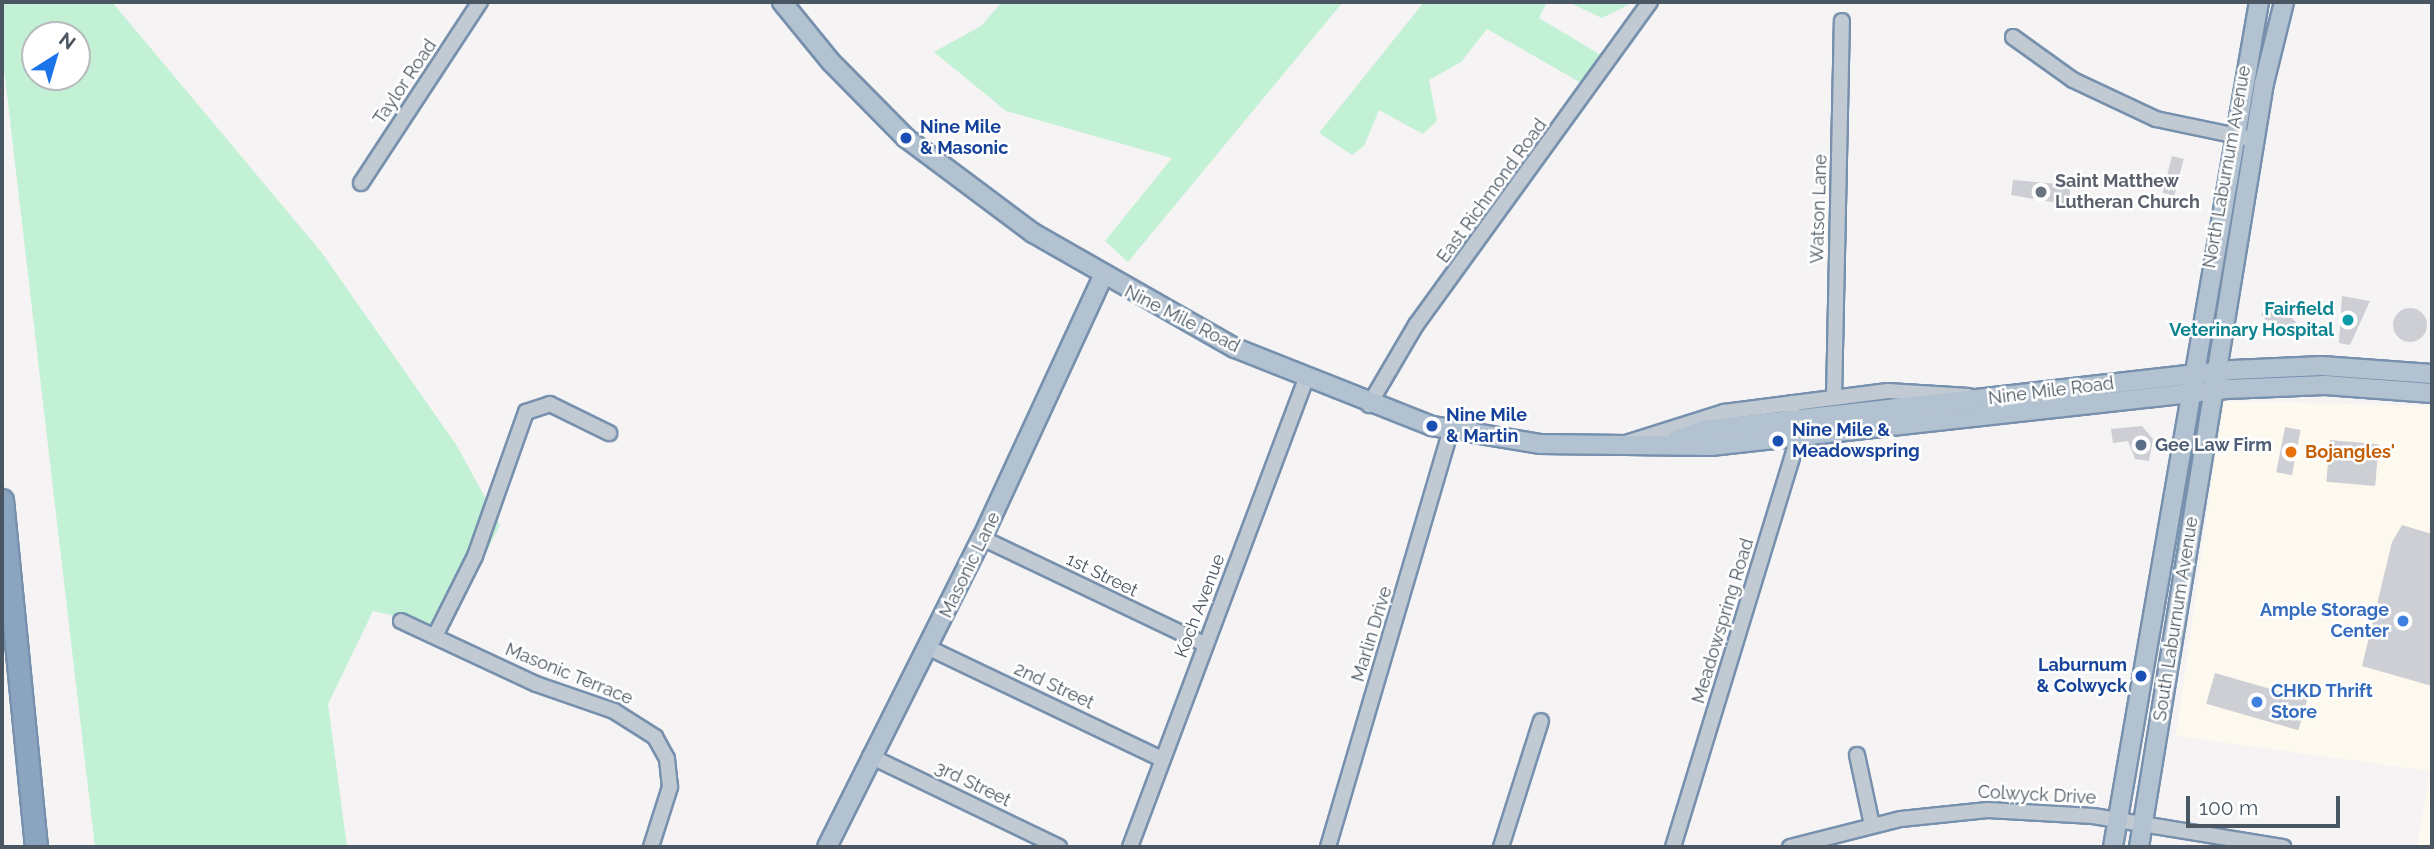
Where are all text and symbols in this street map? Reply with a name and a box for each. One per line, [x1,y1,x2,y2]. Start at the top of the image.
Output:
north arrow [21,21,91,91]
text: N [55,28,80,54]
street label: Taylor Road [369,35,441,129]
street label: North Laburnum Avenue [2198,64,2256,270]
street label: East Richmond Road [1433,115,1551,267]
place label: Nine Mile & Masonic [920,117,1008,160]
marker: Nine Mile & Masonic [898,130,914,146]
street label: Watson Lane [1806,154,1832,264]
place label: Saint Matthew Lutheran Church [2055,171,2200,214]
marker: Saint Matthew Lutheran Church [2033,184,2049,200]
street label: Nine Mile Road [1121,281,1243,357]
place label: Fairfield Veterinary Hospital [2169,299,2334,342]
marker: Fairfield Veterinary Hospital [2340,312,2356,328]
street label: Nine Mile Road [1987,373,2115,409]
place label: Nine Mile & Martin [1446,405,1527,448]
marker: Nine Mile & Martin [1424,418,1440,434]
place label: Nine Mile & Meadowspring [1792,420,1920,462]
marker: Nine Mile & Meadowspring [1770,433,1786,449]
place label: Gee Law Firm [2155,434,2272,456]
marker: Gee Law Firm [2133,437,2149,453]
place label: Bojangles' [2305,441,2395,463]
marker: Bojangles' [2283,444,2299,460]
street label: Masonic Lane [935,509,1005,621]
street label: South Laburnum Avenue [2149,515,2203,723]
street label: Meadowspring Road [1688,536,1758,706]
street label: 1st Street [1063,548,1141,602]
street label: Koch Avenue [1170,551,1230,661]
street label: Marlin Drive [1347,584,1397,684]
place label: Ample Storage Center [2260,600,2389,642]
marker: Ample Storage Center [2395,613,2411,629]
street label: Masonic Terrace [502,638,636,710]
place label: Laburnum & Colwyck [2037,655,2127,698]
street label: 2nd Street [1011,658,1097,714]
marker: Laburnum & Colwyck [2133,668,2149,684]
place label: CHKD Thrift Store [2271,681,2373,724]
marker: CHKD Thrift Store [2249,694,2265,710]
street label: 3rd Street [932,756,1014,812]
street label: Colwyck Drive [1977,781,2097,809]
scale bar [2189,782,2343,826]
text: 100 m [2199,795,2258,820]

